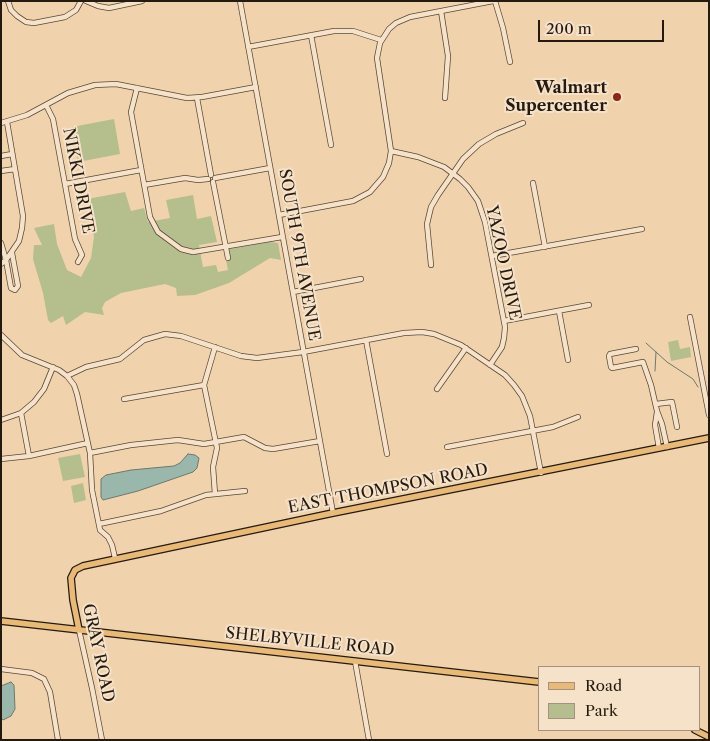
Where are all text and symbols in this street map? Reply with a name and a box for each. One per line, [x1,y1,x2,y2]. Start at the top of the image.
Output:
scale bar [540,10,666,42]
text: 200 m [546,19,592,38]
place label: Walmart Supercenter [505,78,607,116]
marker: Walmart Supercenter [611,91,623,103]
street label: NIKKI DRIVE [58,126,98,236]
street label: SOUTH 9TH AVENUE [274,168,324,342]
street label: YAZOO DRIVE [481,204,525,322]
street label: EAST THOMPSON ROAD [286,460,490,518]
street label: GRAY ROAD [78,602,118,704]
street label: SHELBYVILLE ROAD [225,624,395,660]
legend [538,666,700,731]
text: Road [585,676,622,695]
text: Park [585,701,618,720]

